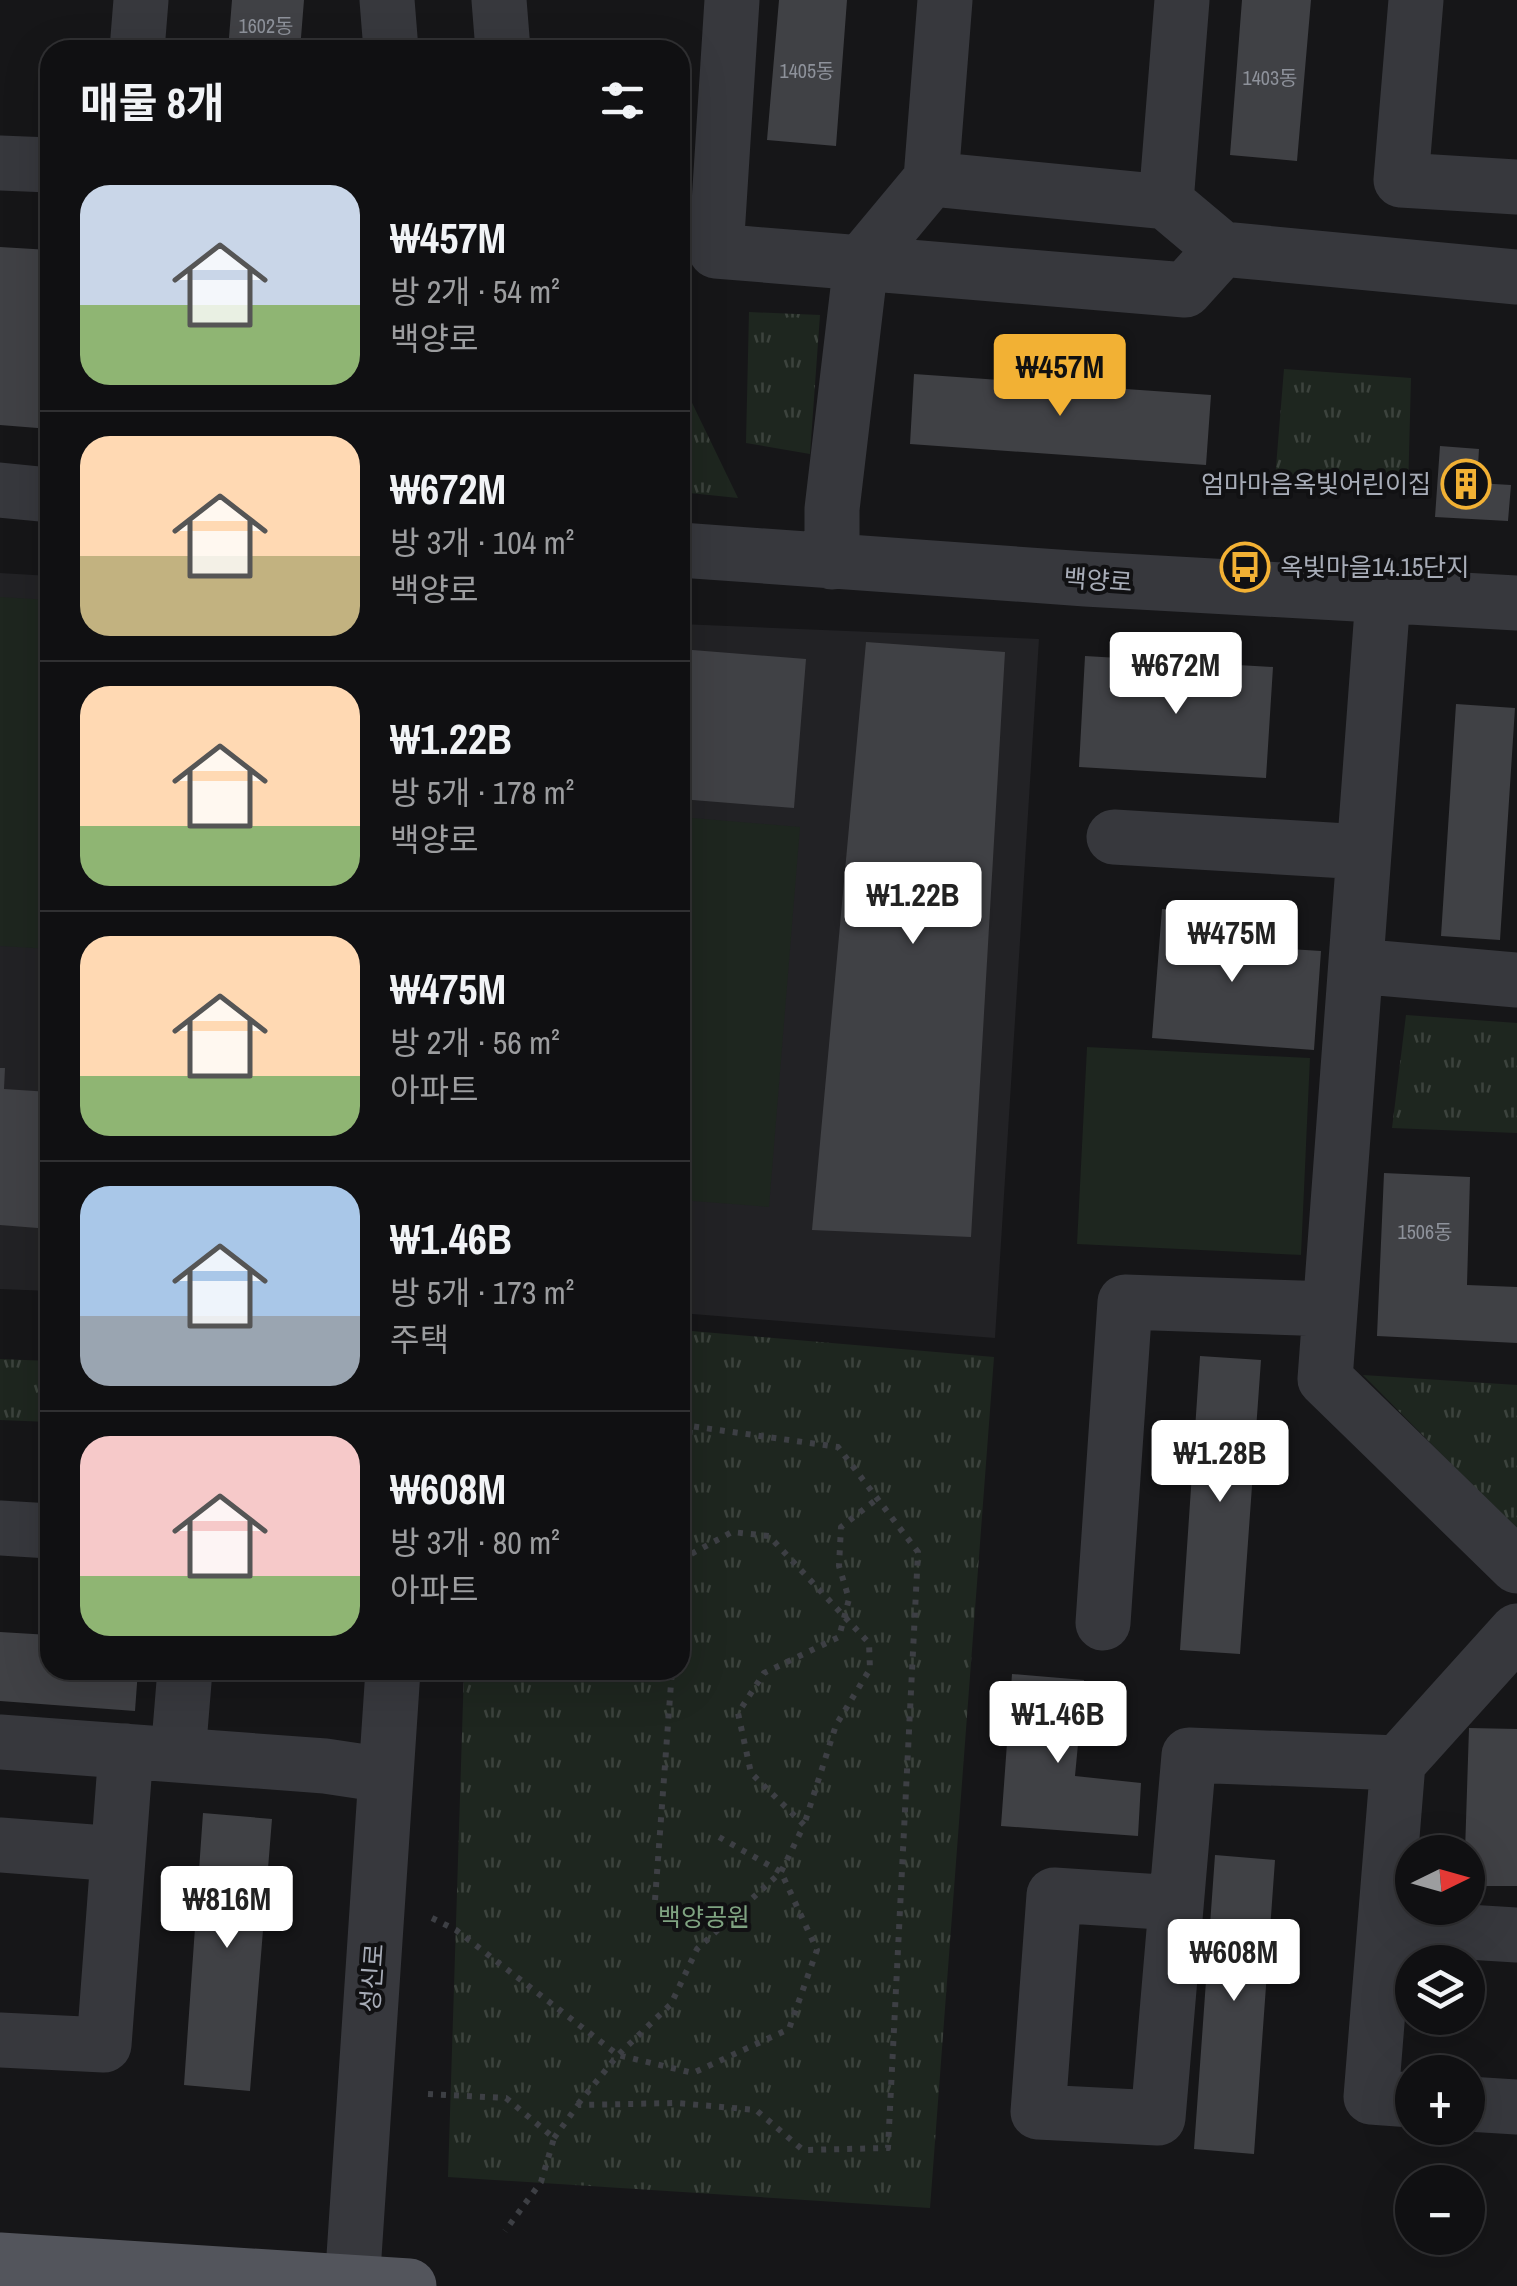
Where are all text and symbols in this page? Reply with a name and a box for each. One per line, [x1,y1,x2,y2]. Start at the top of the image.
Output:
house number: 1602동 [239,12,293,39]
house number: 1405동 [780,57,834,84]
house number: 1403동 [1243,64,1297,91]
icon: filters [595,73,650,128]
text: 매물 8개 [80,75,225,131]
text: ₩457M [390,210,506,266]
icon: home [160,225,280,345]
text: 방 2개 · 54 m² [390,270,560,313]
text: 백양로 [390,317,478,360]
pin: ₩457M [990,334,1130,419]
text: ₩457M [1016,345,1104,388]
building icon: 엄마마음옥빛어린이집 [1440,458,1492,510]
text: ₩672M [390,461,506,517]
place label: 엄마마음옥빛어린이집 [1201,467,1431,501]
icon: home [160,476,280,596]
text: 방 3개 · 104 m² [390,521,574,564]
bus stop icon: 옥빛마을14.15단지 [1219,541,1271,593]
place label: 옥빛마을14.15단지 [1280,550,1469,584]
street label: 백양로 [1062,561,1134,599]
text: 백양로 [390,568,478,611]
pin: ₩672M [1106,632,1246,717]
text: ₩672M [1132,643,1220,686]
text: ₩1.22B [390,711,512,767]
icon: home [160,726,280,846]
text: 방 5개 · 178 m² [390,771,574,814]
text: 백양로 [390,818,478,861]
pin: ₩1.22B [832,862,994,947]
text: ₩1.22B [867,873,959,916]
pin: ₩475M [1162,900,1302,985]
text: ₩475M [1188,911,1276,954]
text: ₩475M [390,961,506,1017]
icon: home [160,976,280,1096]
text: 방 2개 · 56 m² [390,1021,560,1064]
text: 아파트 [390,1068,478,1111]
text: ₩1.46B [390,1211,512,1267]
house number: 1506동 [1398,1218,1452,1245]
icon: home [160,1226,280,1346]
text: 방 5개 · 173 m² [390,1271,574,1314]
text: 주택 [390,1318,449,1361]
pin: ₩1.28B [1139,1420,1301,1505]
text: ₩1.28B [1174,1431,1266,1474]
text: ₩608M [390,1461,506,1517]
icon: home [160,1476,280,1596]
text: 방 3개 · 80 m² [390,1521,560,1564]
text: 아파트 [390,1568,478,1611]
pin: ₩1.46B [977,1681,1139,1766]
text: ₩1.46B [1012,1692,1104,1735]
north arrow [1395,1835,1485,1925]
map controls [1395,1835,1485,2255]
pin: ₩816M [157,1866,297,1951]
text: ₩816M [183,1877,271,1920]
park label: 백양공원 [658,1900,750,1934]
pin: ₩608M [1164,1919,1304,2004]
text: ₩608M [1190,1930,1278,1973]
street label: 성신로 [353,1942,391,2014]
button: layers [1395,1945,1485,2035]
button: + [1395,2055,1485,2145]
button: − [1395,2165,1485,2255]

